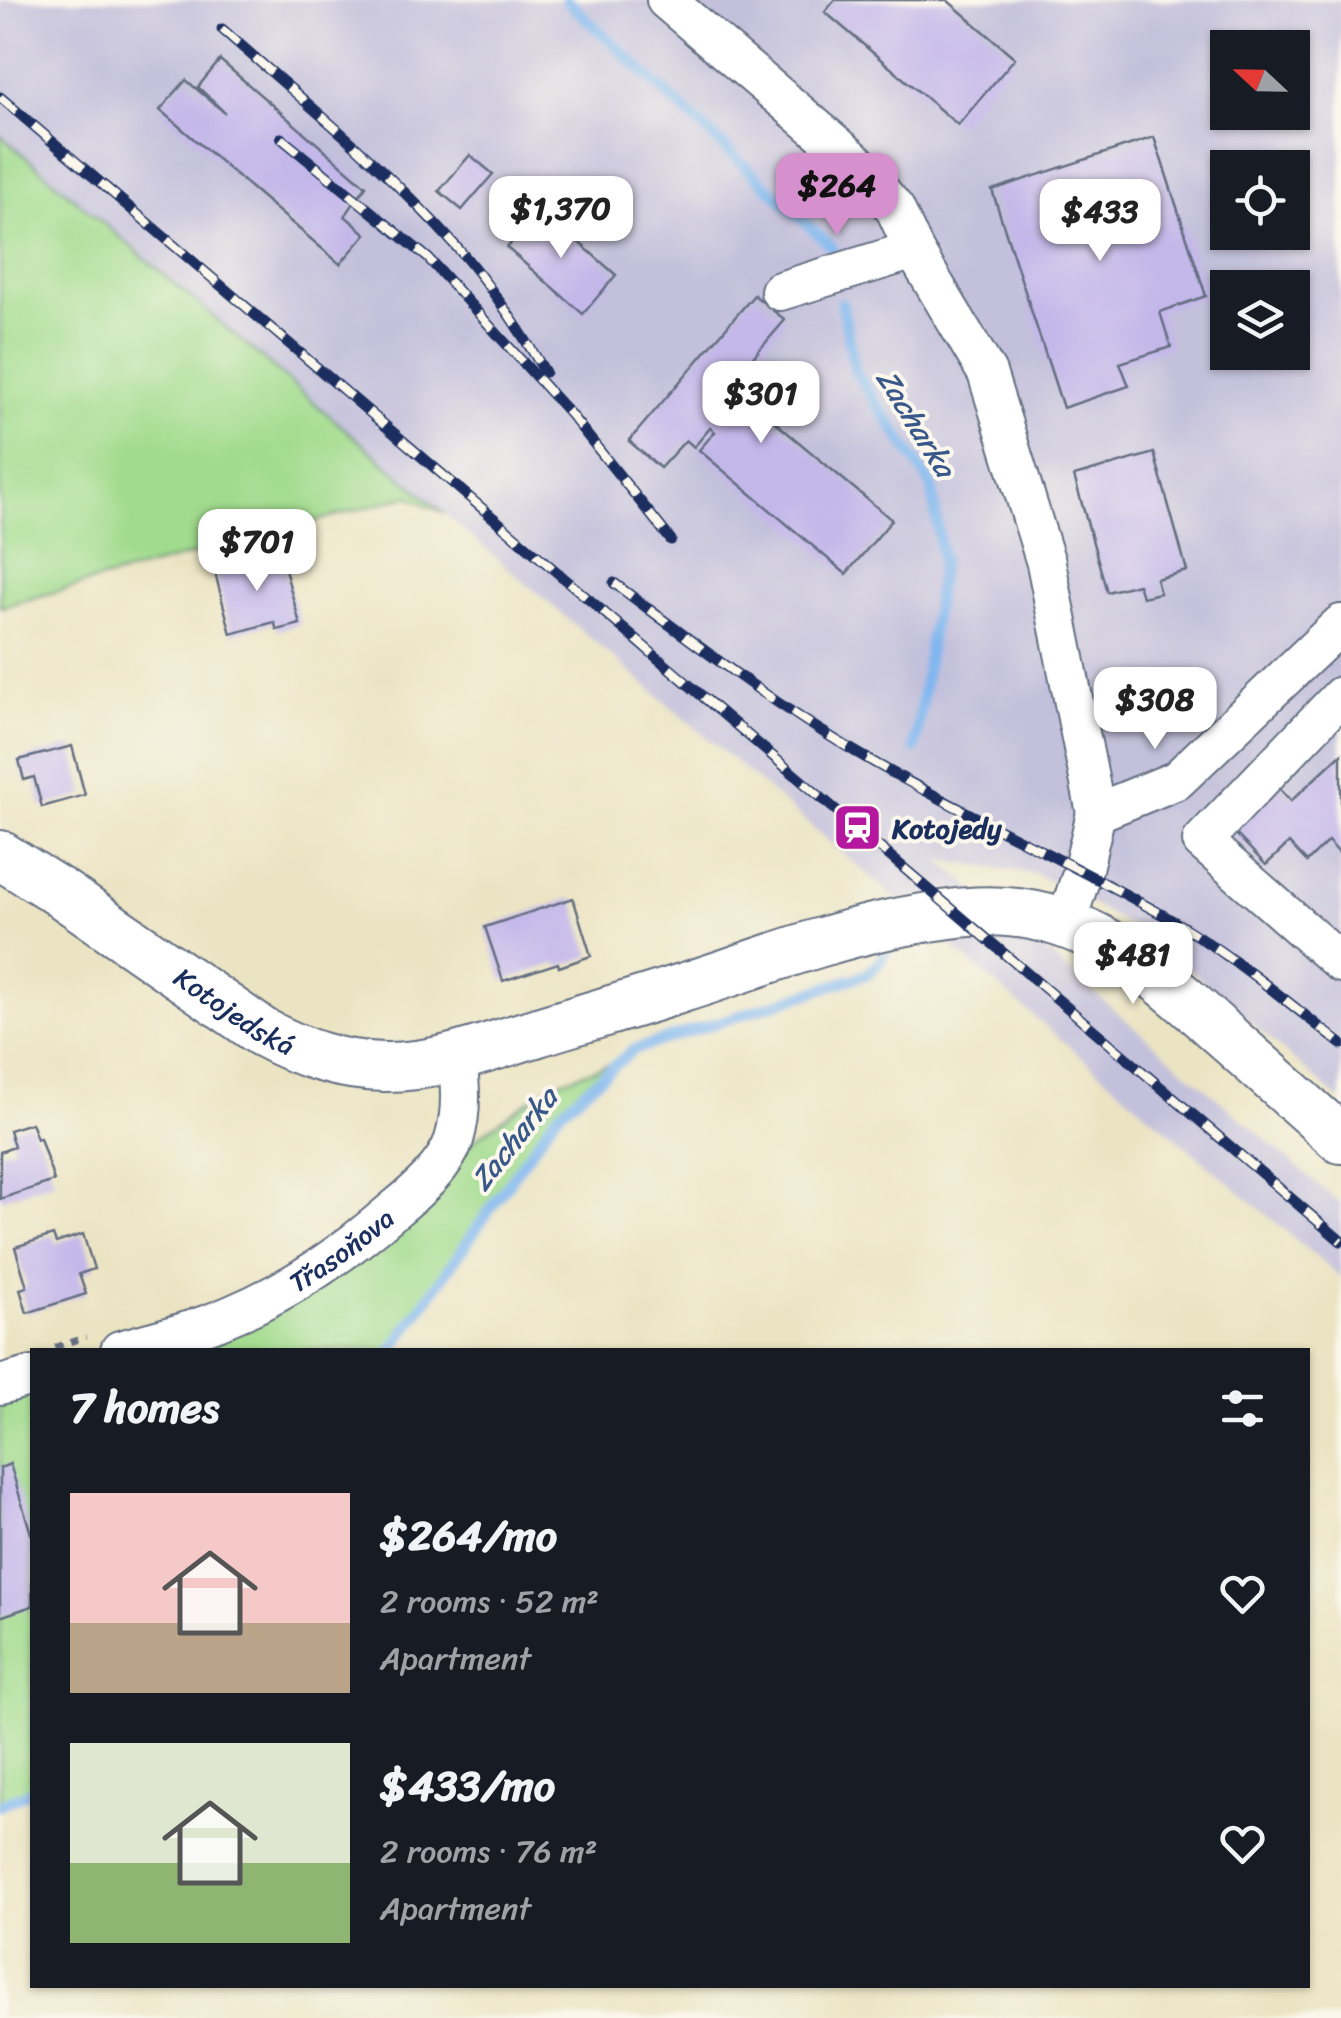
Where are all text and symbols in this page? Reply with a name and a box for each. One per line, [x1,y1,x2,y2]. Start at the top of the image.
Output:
north arrow [1210,30,1310,130]
map controls [1210,30,1310,370]
button: locate [1210,150,1310,250]
pin: $264 [778,153,896,238]
text: $264 [798,157,876,214]
pin: $1,370 [480,176,642,261]
pin: $433 [1041,179,1159,264]
text: $1,370 [511,180,611,237]
text: $433 [1062,183,1138,240]
button: layers [1210,270,1310,370]
water label: Zacharka [861,358,972,491]
pin: $301 [702,361,820,446]
text: $301 [724,365,798,422]
pin: $701 [198,509,316,594]
text: $701 [220,513,294,570]
pin: $308 [1096,667,1214,752]
text: $308 [1116,671,1194,728]
station icon: Kotojedy [831,802,883,854]
place label: Kotojedy [891,804,1003,853]
pin: $481 [1074,922,1192,1007]
text: $481 [1096,926,1170,983]
street label: Kotojedská [163,954,303,1070]
water label: Zacharka [456,1073,574,1203]
street label: Třasoňova [279,1195,406,1306]
text: 7 homes [70,1371,219,1445]
icon: filters [1215,1381,1270,1436]
text: $264/mo [380,1499,557,1573]
icon: home [150,1533,270,1653]
icon: heart [1215,1566,1270,1621]
text: 2 rooms · 52 m² [380,1573,599,1630]
text: Apartment [380,1630,531,1687]
text: $433/mo [380,1749,555,1823]
icon: home [150,1783,270,1903]
icon: heart [1215,1816,1270,1871]
text: 2 rooms · 76 m² [380,1823,597,1880]
text: Apartment [380,1880,531,1937]

